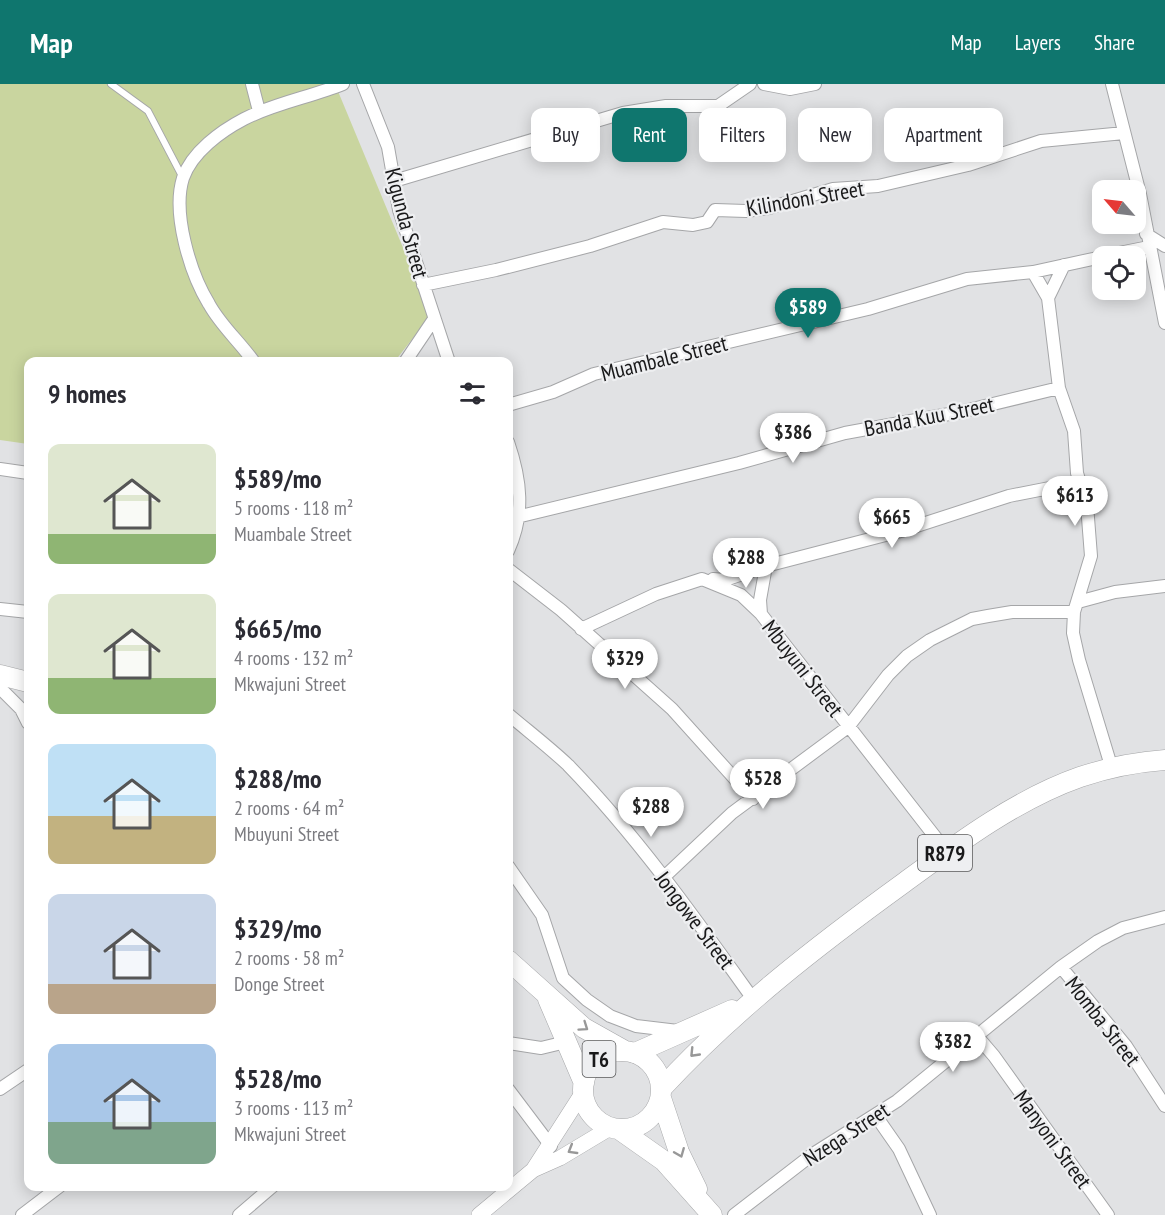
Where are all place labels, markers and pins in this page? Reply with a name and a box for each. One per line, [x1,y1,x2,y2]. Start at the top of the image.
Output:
pin: $589 [772,288,844,339]
pin: $386 [757,413,829,464]
pin: $613 [1039,476,1111,527]
pin: $665 [856,498,928,549]
pin: $288 [710,538,782,589]
pin: $329 [589,639,661,690]
pin: $528 [727,759,799,810]
pin: $288 [615,787,687,838]
pin: $382 [917,1022,989,1073]

